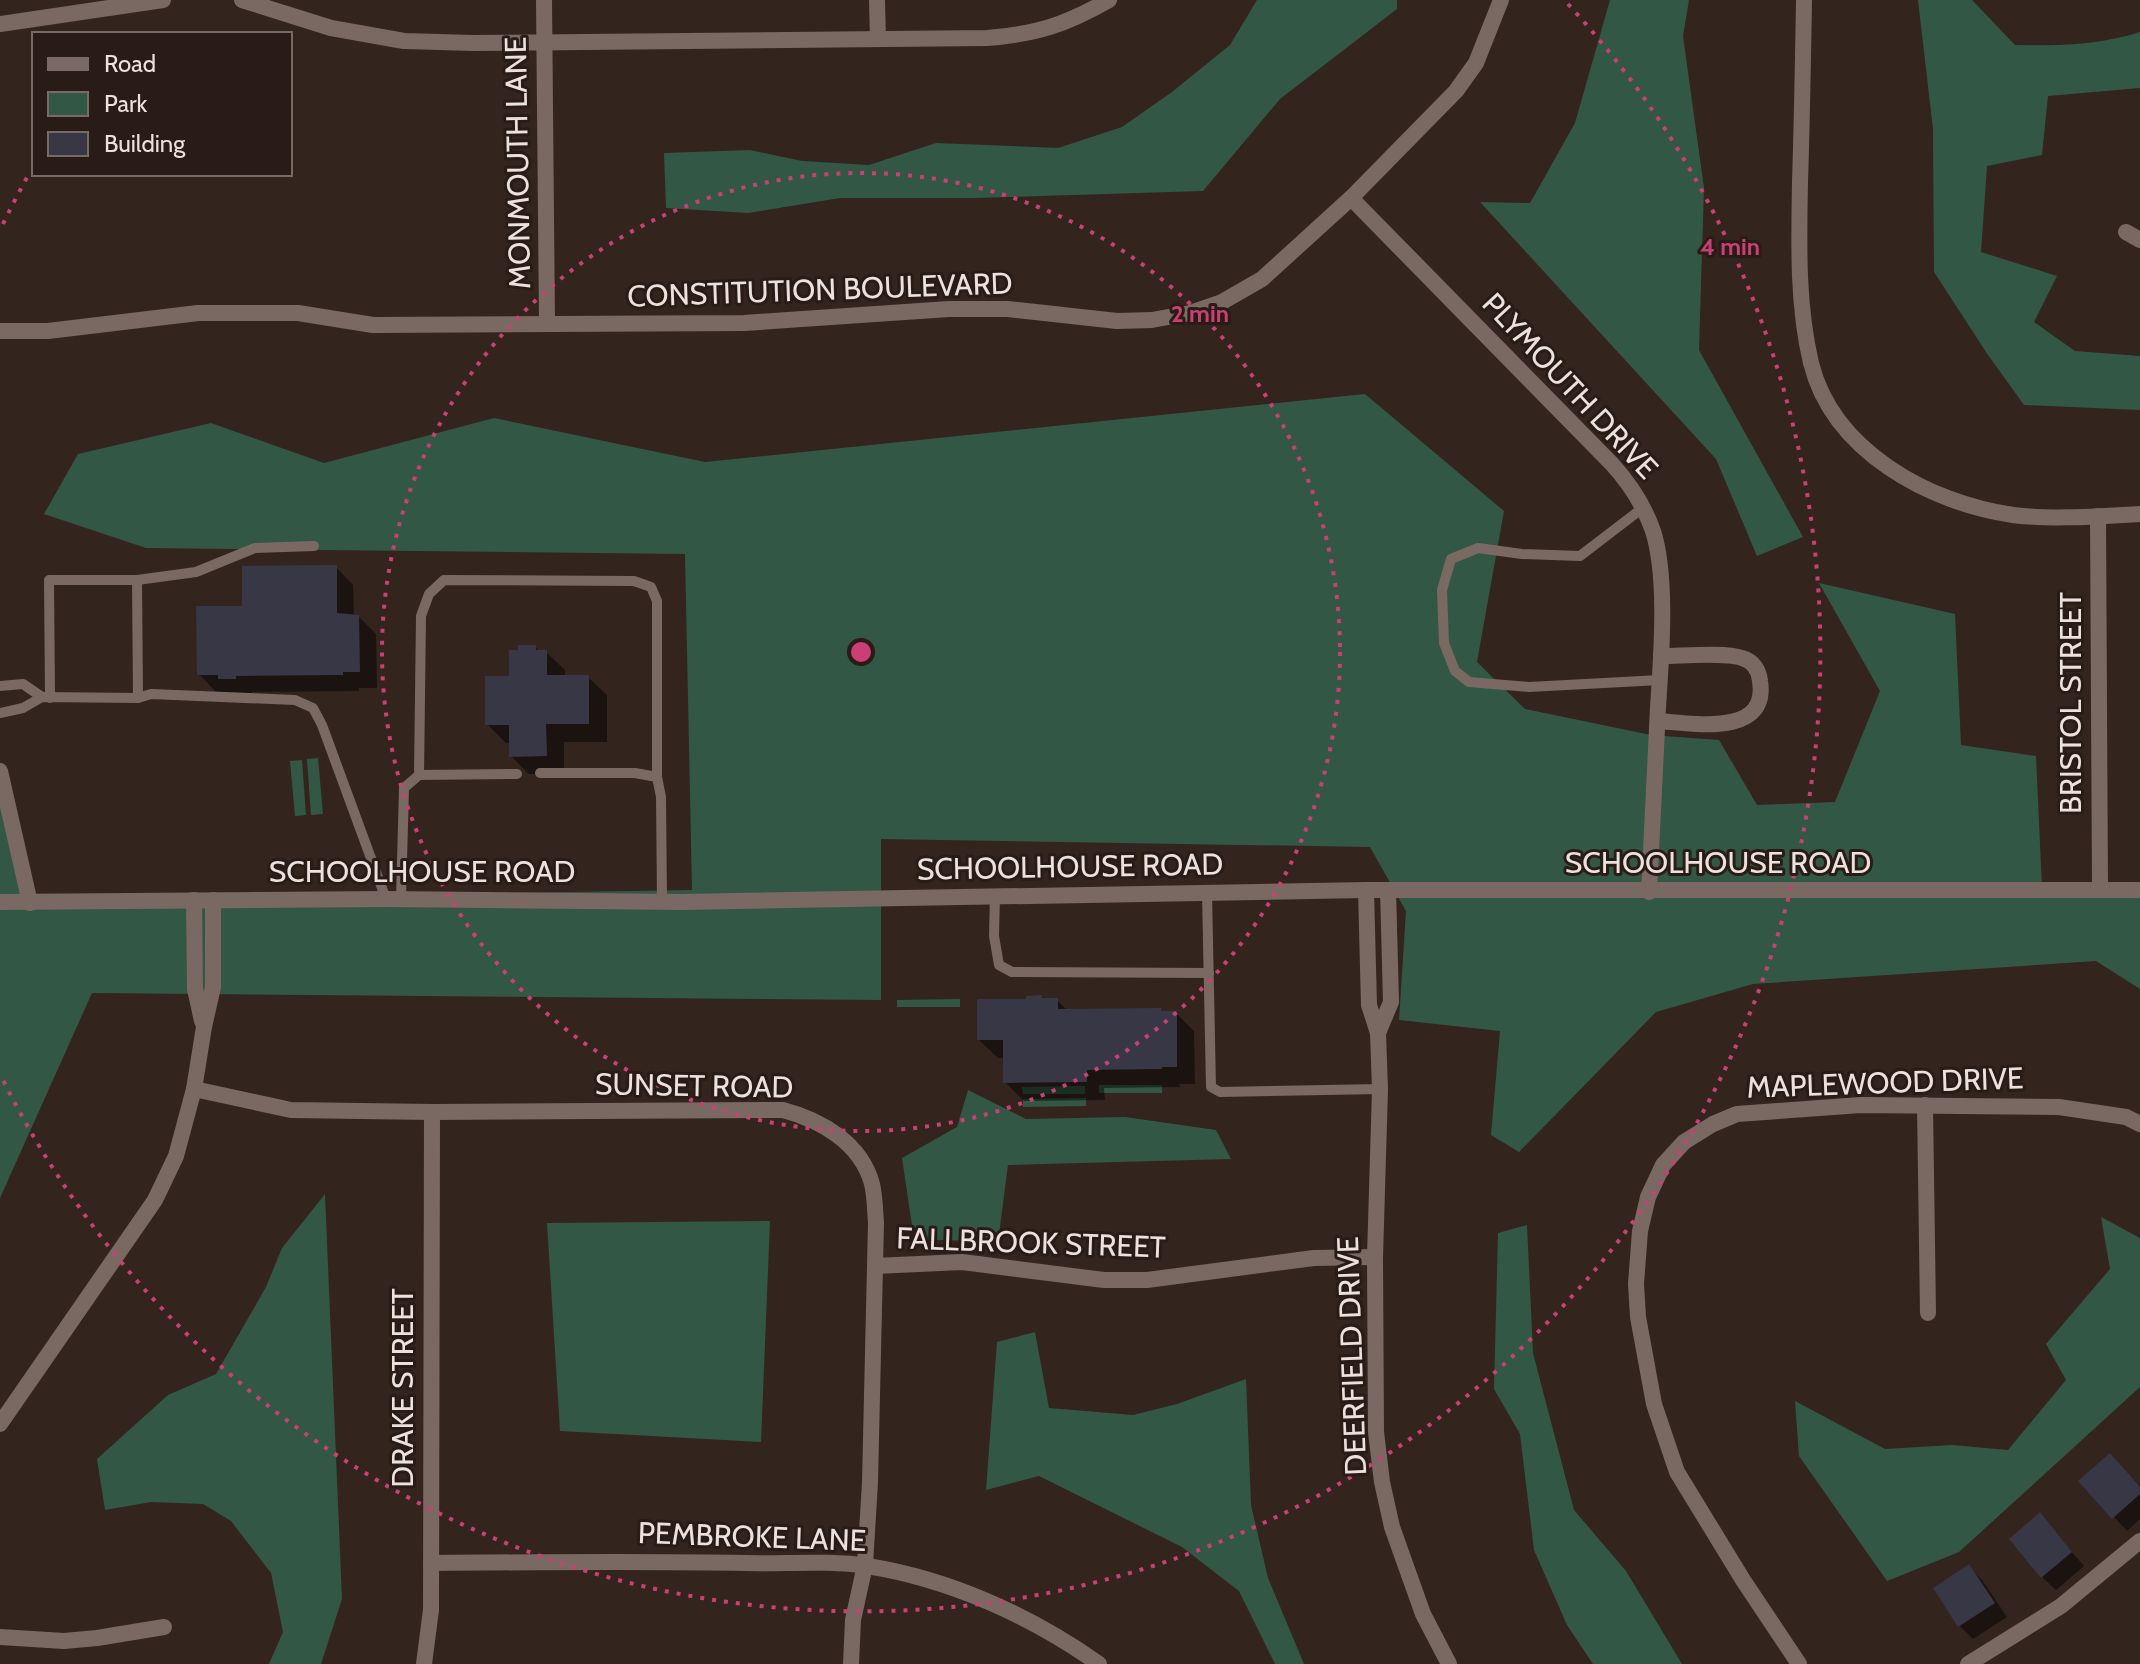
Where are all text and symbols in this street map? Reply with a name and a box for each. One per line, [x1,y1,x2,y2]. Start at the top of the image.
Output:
legend [32,32,292,176]
street label: MONMOUTH LANE [497,36,538,290]
text: Road [104,49,156,78]
text: Park [104,89,147,118]
text: Building [104,129,186,158]
text: 4 min [1700,232,1760,261]
street label: CONSTITUTION BOULEVARD [627,264,1013,315]
street label: PLYMOUTH DRIVE [1475,285,1666,486]
text: 2 min [1171,299,1229,328]
street label: BRISTOL STREET [2052,592,2089,814]
centre of rings [847,638,875,666]
street label: SCHOOLHOUSE ROAD [1565,844,1871,881]
street label: SCHOOLHOUSE ROAD [916,845,1224,888]
street label: SCHOOLHOUSE ROAD [269,853,575,890]
street label: MAPLEWOOD DRIVE [1746,1059,2024,1106]
street label: SUNSET ROAD [594,1065,794,1106]
street label: FALLBROOK STREET [896,1219,1166,1266]
street label: DEERFIELD DRIVE [1329,1236,1374,1476]
street label: DRAKE STREET [384,1288,421,1488]
street label: PEMBROKE LANE [637,1514,867,1559]

